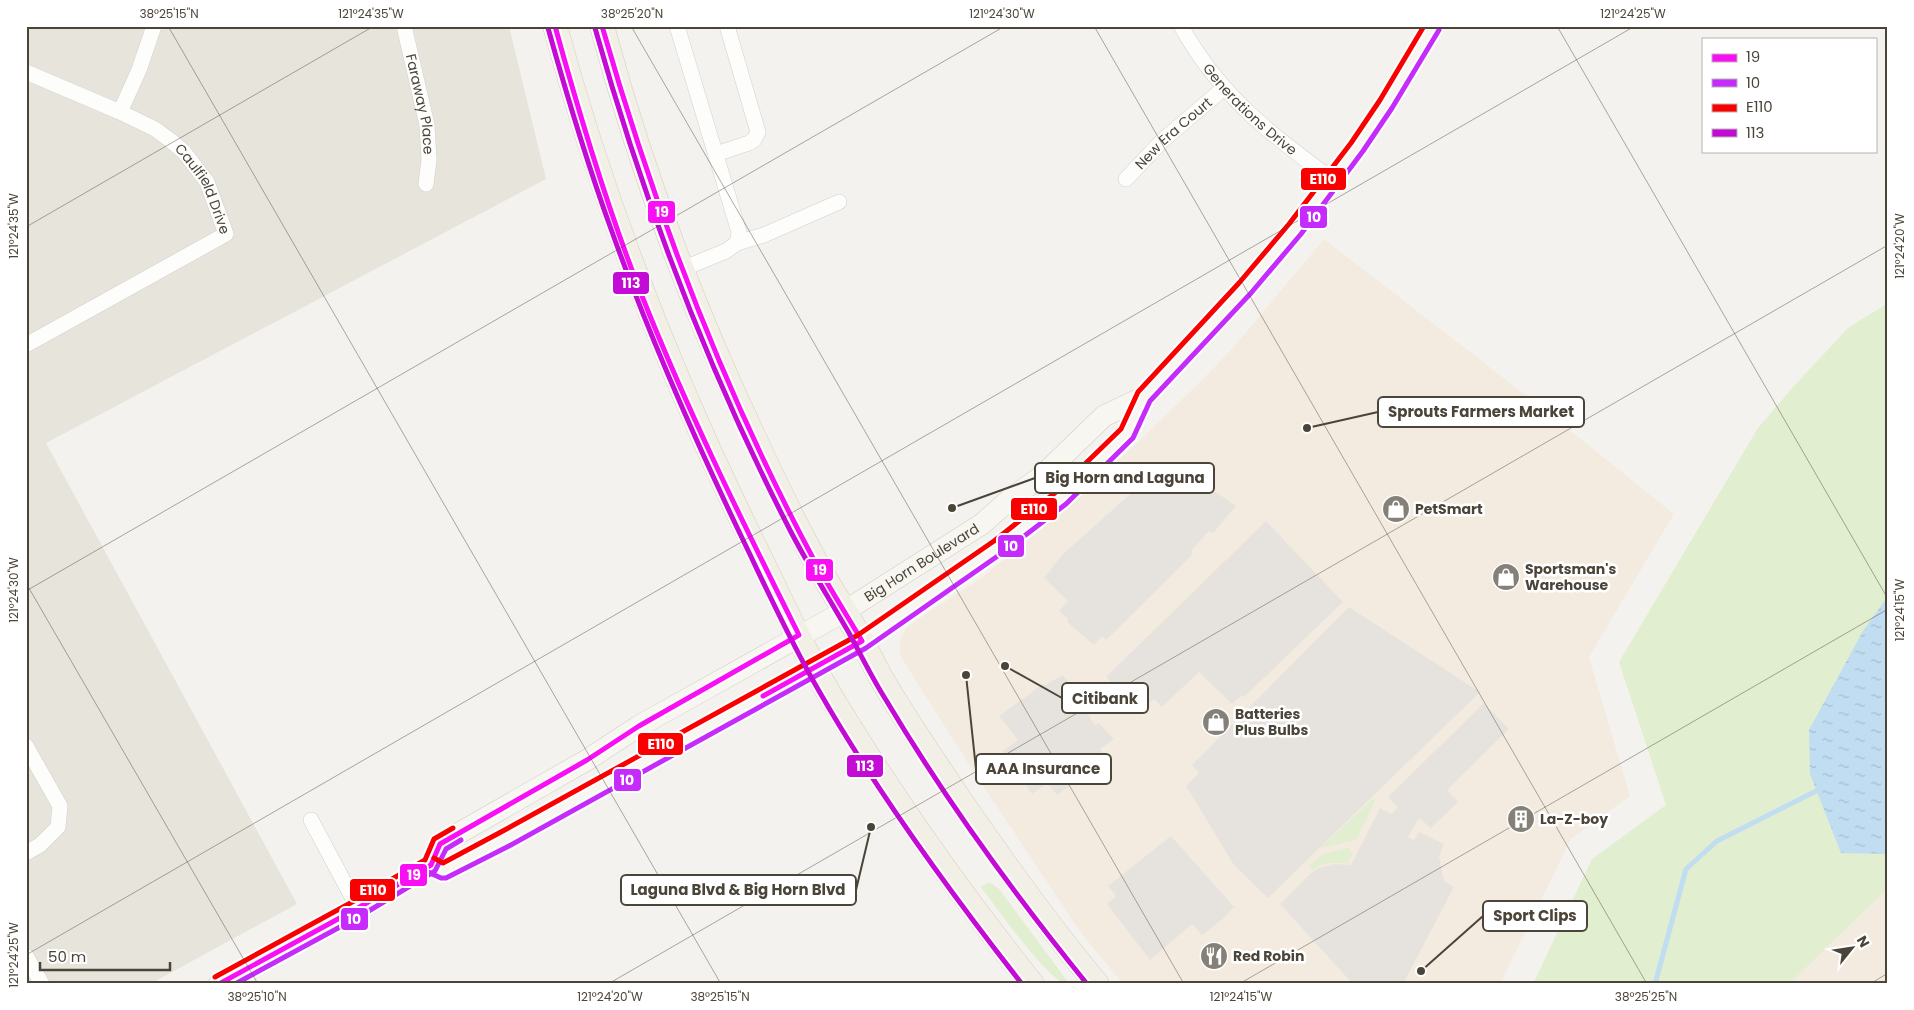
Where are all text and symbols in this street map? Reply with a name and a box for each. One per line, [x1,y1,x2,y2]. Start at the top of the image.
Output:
text: 38°25'15"N [139,5,199,22]
text: 121°24'35"W [338,5,404,22]
text: 38°25'20"N [601,5,663,22]
text: 121°24'30"W [969,5,1035,22]
text: 121°24'25"W [1600,5,1666,22]
legend [1702,38,1876,152]
text: 19 [1746,46,1760,67]
street label: Faraway Place [401,52,439,155]
street label: Generations Drive [1198,59,1302,160]
text: 10 [1746,72,1760,93]
street label: New Era Court [1130,93,1216,174]
text: E110 [1746,96,1773,117]
text: 113 [1746,122,1764,143]
street label: Caulfield Drive [171,139,235,237]
line badge: E110 [1300,167,1347,191]
text: E110 [1309,169,1337,189]
text: 121°24'35"W [5,193,22,259]
line badge: 19 [647,200,676,224]
text: 19 [655,202,669,222]
line badge: 10 [1299,205,1328,229]
text: 10 [1307,207,1321,227]
text: 121°24'20"W [1891,213,1908,279]
line badge: 113 [612,271,650,295]
text: 113 [622,273,641,293]
callout: Sprouts Farmers Market [1378,397,1584,427]
text: Sprouts Farmers Market [1388,401,1574,422]
callout: Big Horn and Laguna [1035,463,1214,493]
text: Big Horn and Laguna [1045,467,1205,488]
shop icon: PetSmart [1381,494,1411,524]
line badge: E110 [1010,497,1058,521]
text: E110 [1020,499,1048,519]
place label: PetSmart [1415,499,1483,519]
street label: Big Horn Boulevard [860,518,983,606]
line badge: 10 [997,534,1025,558]
text: 10 [1004,536,1018,556]
text: 121°24'30"W [5,557,22,623]
line badge: 19 [805,558,834,582]
place label: Sportsman's Warehouse [1525,559,1616,595]
text: 19 [813,560,827,580]
shop icon: Sportsman's Warehouse [1491,562,1521,592]
text: 121°24'15"W [1891,578,1908,641]
callout: Citibank [1062,683,1148,713]
text: Citibank [1072,688,1139,709]
place label: Batteries Plus Bulbs [1235,704,1308,740]
shop icon: Batteries Plus Bulbs [1201,707,1231,737]
line badge: E110 [637,732,684,756]
text: E110 [647,734,675,754]
line badge: 113 [846,754,884,778]
callout: AAA Insurance [976,754,1111,784]
text: 113 [856,756,875,776]
text: AAA Insurance [986,758,1100,779]
line badge: 10 [613,768,642,792]
text: 10 [620,770,634,790]
building icon: La-Z-boy [1506,804,1536,834]
place label: La-Z-boy [1540,809,1608,829]
line badge: 19 [399,863,428,887]
text: 19 [407,865,421,885]
callout: Laguna Blvd & Big Horn Blvd [621,875,856,905]
line badge: E110 [349,878,396,902]
text: Laguna Blvd & Big Horn Blvd [630,879,846,900]
text: E110 [359,880,387,900]
callout: Sport Clips [1483,901,1587,931]
text: Sport Clips [1493,905,1577,926]
line badge: 10 [340,907,369,931]
text: 10 [347,909,361,929]
text: 121°24'25"W [5,922,22,988]
north arrow [1826,922,1876,972]
text: N [1852,932,1875,951]
scale bar [40,940,170,972]
restaurant icon: Red Robin [1199,941,1229,971]
text: 50 m [48,946,86,967]
place label: Red Robin [1233,946,1304,966]
text: 38°25'10"N [227,988,287,1005]
text: 121°24'20"W [577,988,643,1005]
text: 38°25'15"N [690,988,750,1005]
text: 121°24'15"W [1210,988,1273,1005]
text: 38°25'25"N [1615,988,1677,1005]

